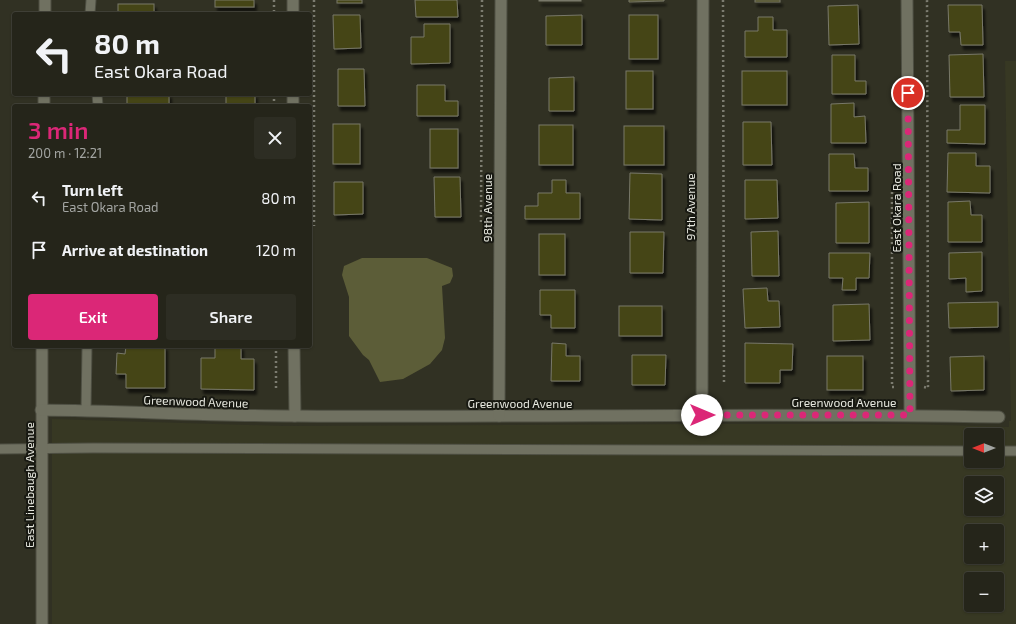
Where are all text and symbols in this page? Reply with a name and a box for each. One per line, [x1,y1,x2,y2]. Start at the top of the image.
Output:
text: 80 m [94,26,160,60]
icon: left [28,28,80,80]
text: East Okara Road [94,60,228,82]
pin [891,76,925,110]
icon: arrive [897,82,919,104]
text: 3 min [28,115,88,144]
button: close [254,117,296,159]
text: 200 m · 12:21 [28,145,102,161]
street label: East Okara Road [889,163,903,253]
street label: 97th Avenue [683,173,697,241]
street label: 98th Avenue [480,174,494,242]
text: Turn left [62,181,123,199]
icon: left [28,187,50,209]
text: 80 m [261,189,296,207]
text: East Okara Road [62,199,159,215]
icon: arrive [28,239,50,261]
text: Arrive at destination [62,241,208,259]
text: 120 m [256,241,296,259]
button: Exit [28,294,158,340]
button: Share [166,294,296,340]
street label: Greenwood Avenue [143,392,249,410]
position arrow [681,394,723,436]
street label: Greenwood Avenue [791,395,897,409]
street label: Greenwood Avenue [467,396,573,410]
street label: East Linebaugh Avenue [22,422,36,548]
north arrow [964,428,1004,468]
map controls [964,428,1004,612]
button: layers [964,476,1004,516]
button: + [964,524,1004,564]
button: − [964,572,1004,612]

